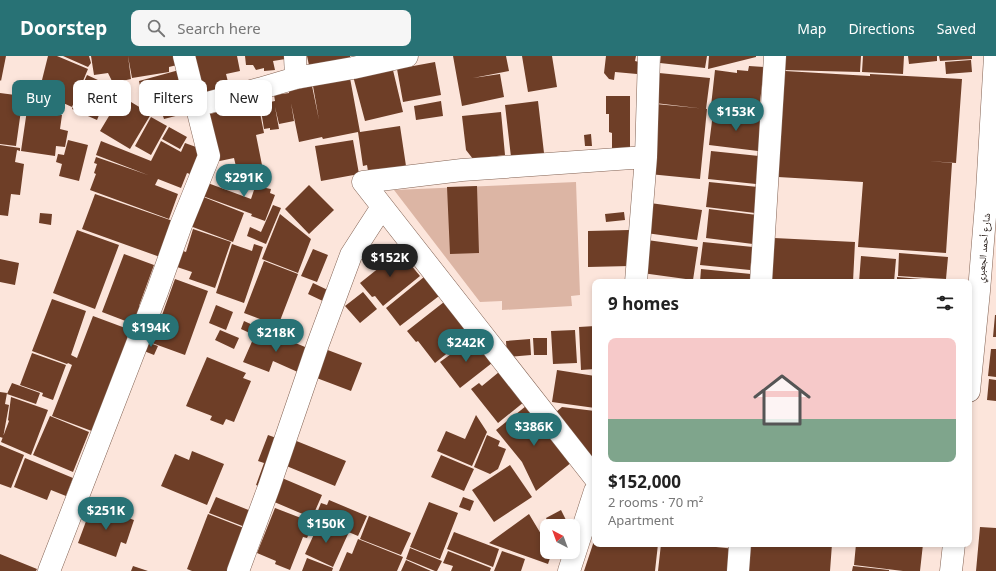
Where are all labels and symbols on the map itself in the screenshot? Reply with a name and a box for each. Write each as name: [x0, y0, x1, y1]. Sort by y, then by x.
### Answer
pin: $153K: [708, 98, 764, 132]
pin: $291K: [216, 164, 272, 198]
street label: شارع أحمد الجعبري: [973, 212, 995, 284]
pin: $152K: [362, 244, 418, 278]
pin: $194K: [123, 314, 179, 348]
pin: $218K: [248, 319, 304, 353]
pin: $242K: [438, 329, 494, 363]
pin: $386K: [506, 413, 562, 447]
pin: $251K: [78, 497, 134, 531]
pin: $150K: [298, 510, 354, 544]
north arrow: [540, 519, 580, 559]

